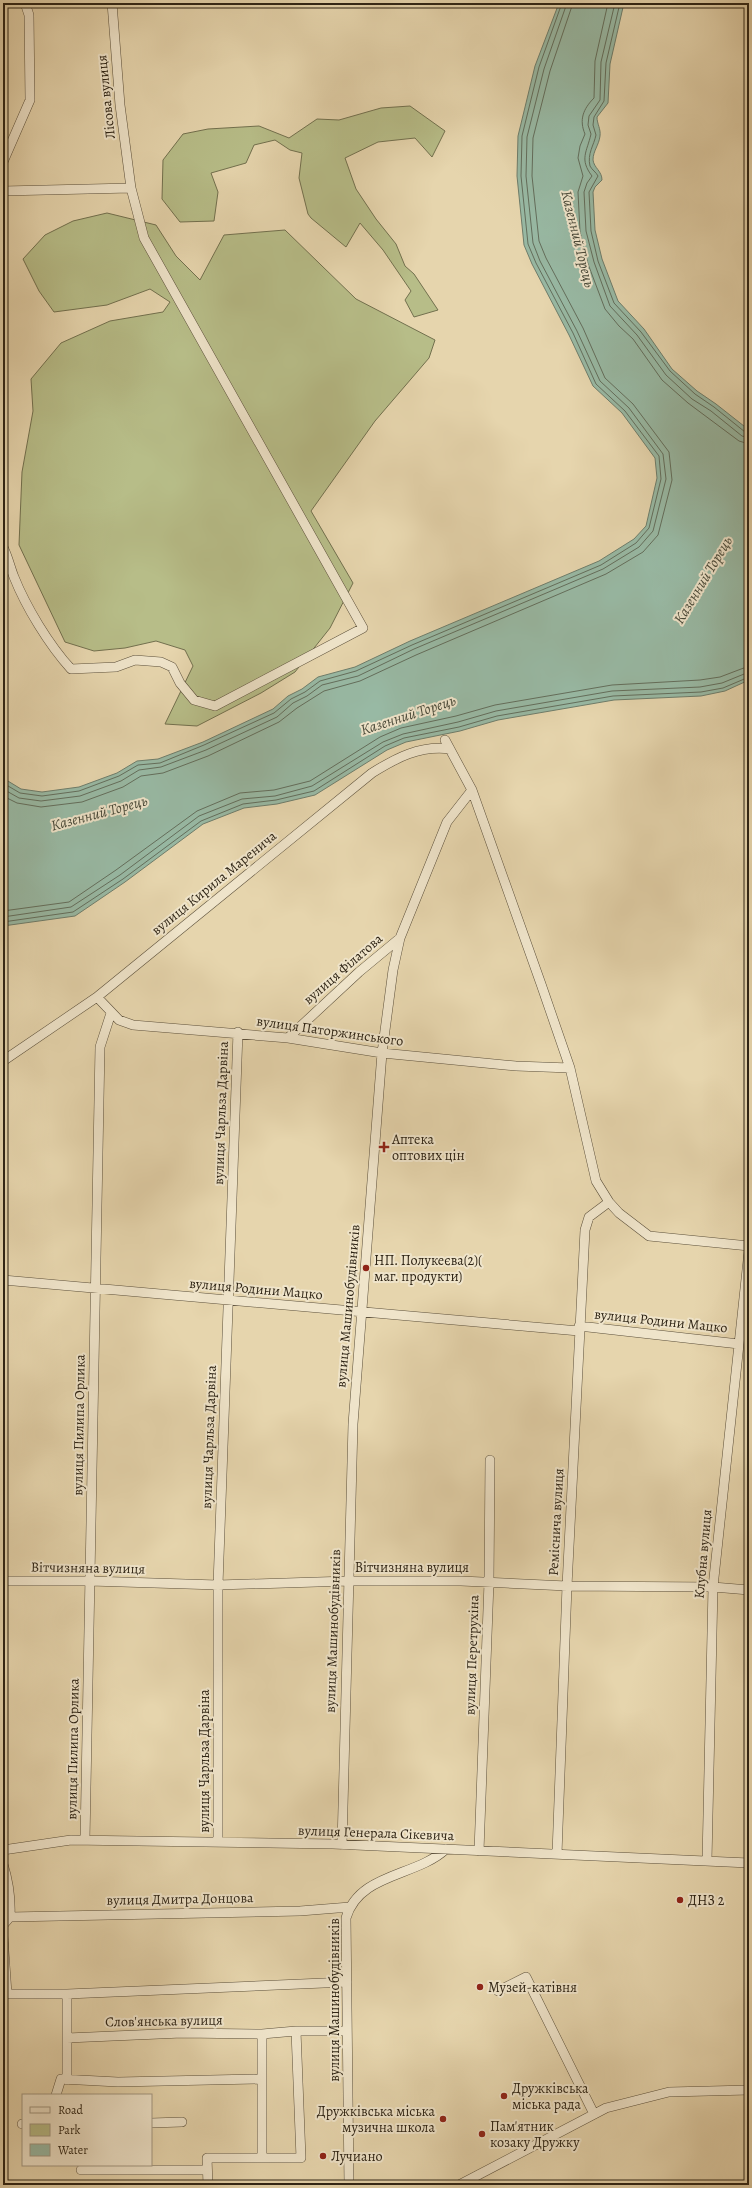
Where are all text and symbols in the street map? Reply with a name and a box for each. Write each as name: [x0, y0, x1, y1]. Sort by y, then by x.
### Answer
street label: Лісова вулиця: [92, 54, 120, 140]
water label: Казенний Торець: [556, 188, 600, 290]
water label: Казенний Торець: [669, 532, 737, 628]
water label: Казенний Торець: [358, 690, 458, 740]
water label: Казенний Торець: [49, 791, 149, 835]
street label: вулиця Кирила Маренича: [147, 826, 281, 939]
street label: вулиця Філатова: [299, 929, 387, 1009]
street label: вулиця Паторжинського: [255, 1011, 405, 1051]
street label: вулиця Чарльза Дарвіна: [209, 1040, 233, 1185]
place label: Аптека оптових цін: [391, 1130, 465, 1165]
marker: Аптека оптових цін: [379, 1142, 389, 1152]
street label: вулиця Машинобудівників: [331, 1223, 365, 1388]
place label: НП. Полукеєва(2)( маг. продукти): [374, 1251, 482, 1286]
marker: НП. Полукеєва(2)( маг. продукти): [361, 1263, 371, 1273]
street label: вулиця Родини Мацко: [188, 1274, 324, 1304]
street label: вулиця Родини Мацко: [593, 1305, 729, 1337]
street label: вулиця Пилипа Орлика: [68, 1354, 90, 1496]
street label: вулиця Чарльза Дарвіна: [197, 1364, 221, 1509]
street label: Реміснича вулиця: [544, 1467, 568, 1576]
street label: Клубна вулиця: [690, 1508, 716, 1599]
street label: вулиця Машинобудівників: [321, 1549, 345, 1713]
street label: Вітчизняна вулиця: [31, 1558, 146, 1578]
street label: Вітчизняна вулиця: [355, 1558, 469, 1577]
street label: вулиця Перетрухіна: [460, 1594, 484, 1715]
street label: вулиця Пилипа Орлика: [62, 1678, 84, 1820]
street label: вулиця Чарльза Дарвіна: [195, 1689, 214, 1833]
street label: вулиця Генерала Сікевича: [298, 1821, 455, 1845]
street label: вулиця Дмитра Донцова: [106, 1888, 254, 1910]
place label: ДНЗ 2: [688, 1891, 725, 1910]
marker: ДНЗ 2: [675, 1895, 685, 1905]
street label: вулиця Машинобудівників: [325, 1918, 344, 2082]
place label: Музей-катівня: [488, 1978, 577, 1997]
marker: Музей-катівня: [475, 1982, 485, 1992]
street label: Слов'янська вулиця: [105, 2010, 223, 2032]
place label: Дружківська міська рада: [512, 2079, 589, 2114]
marker: Дружківська міська рада: [499, 2091, 509, 2101]
legend: [22, 2094, 152, 2166]
text: Road: [58, 2102, 84, 2118]
place label: Дружківська міська музична школа: [317, 2102, 436, 2137]
marker: Дружківська міська музична школа: [438, 2114, 448, 2124]
place label: Пам'ятник козаку Дружку: [490, 2117, 580, 2152]
text: Park: [58, 2122, 81, 2138]
marker: Пам'ятник козаку Дружку: [477, 2129, 487, 2139]
text: Water: [57, 2142, 88, 2158]
place label: Лучиано: [331, 2147, 383, 2166]
marker: Лучиано: [318, 2151, 328, 2161]

